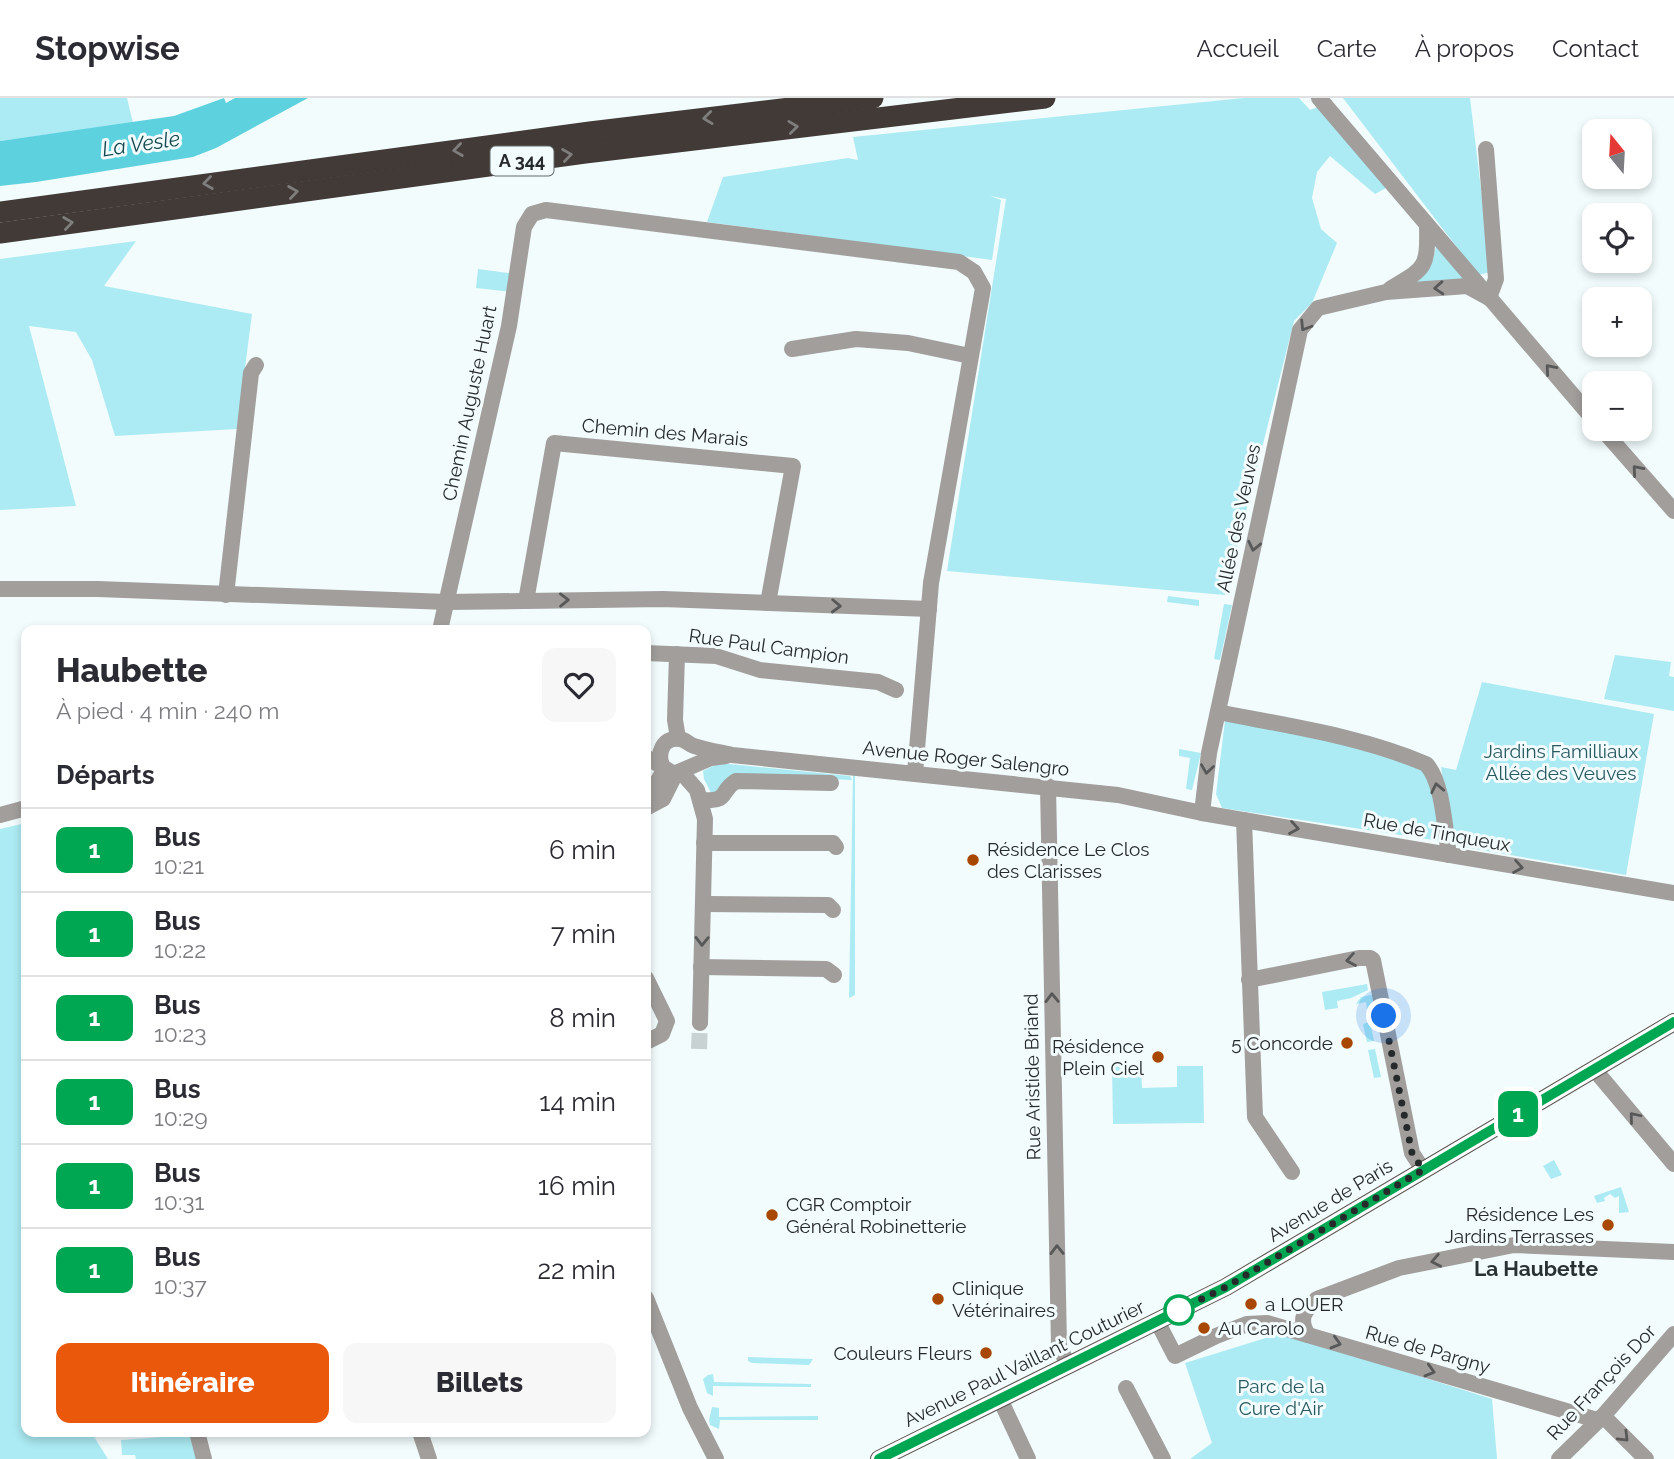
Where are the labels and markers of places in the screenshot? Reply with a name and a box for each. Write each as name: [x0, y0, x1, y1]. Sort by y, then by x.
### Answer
place label: Résidence Le Clos des Clarisses: [987, 838, 1150, 882]
marker: Résidence Le Clos des Clarisses: [965, 852, 981, 868]
place label: 5 Concorde: [1231, 1032, 1333, 1054]
place label: Résidence Plein Ciel: [1052, 1035, 1145, 1079]
marker: 5 Concorde: [1339, 1035, 1355, 1051]
marker: Résidence Plein Ciel: [1150, 1049, 1166, 1065]
place label: CGR Comptoir Général Robinetterie: [786, 1193, 967, 1237]
place label: Résidence Les Jardins Terrasses: [1445, 1203, 1594, 1247]
marker: CGR Comptoir Général Robinetterie: [764, 1207, 780, 1223]
marker: Résidence Les Jardins Terrasses: [1600, 1217, 1616, 1233]
place label: Clinique Vétérinaires: [952, 1277, 1055, 1321]
marker: Clinique Vétérinaires: [930, 1291, 946, 1307]
place label: a LOUER: [1265, 1293, 1343, 1315]
unlabelled marker: [1164, 1295, 1194, 1325]
marker: a LOUER: [1243, 1296, 1259, 1312]
place label: Au Carolo: [1218, 1317, 1304, 1339]
marker: Au Carolo: [1196, 1320, 1212, 1336]
place label: Couleurs Fleurs: [833, 1342, 972, 1364]
marker: Couleurs Fleurs: [978, 1345, 994, 1361]

